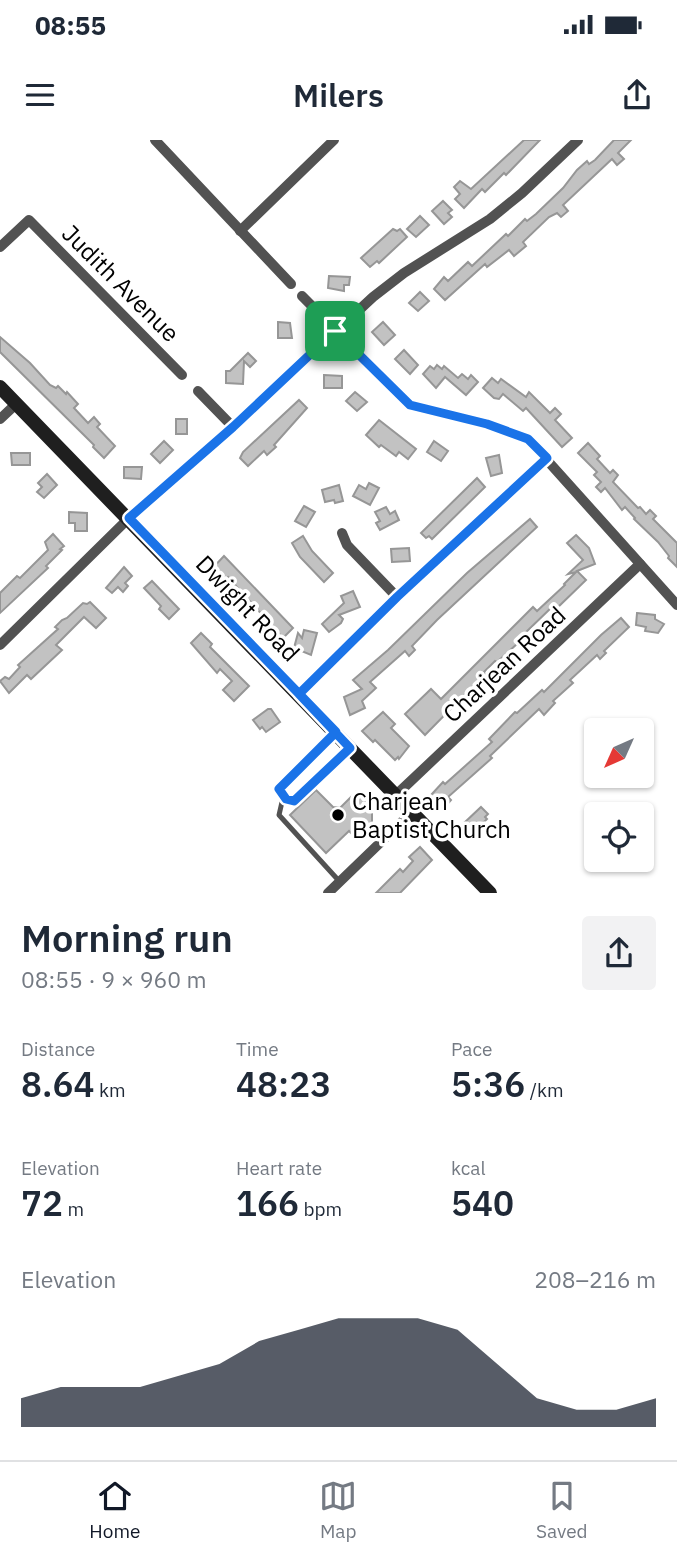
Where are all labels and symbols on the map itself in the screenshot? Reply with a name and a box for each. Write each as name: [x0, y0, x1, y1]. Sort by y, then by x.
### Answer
street label: Judith Avenue: [55, 217, 187, 349]
pin: [305, 301, 365, 361]
street label: Dwight Road: [189, 548, 307, 668]
street label: Charjean Road: [436, 599, 572, 729]
north arrow: [584, 718, 654, 788]
place label: Charjean Baptist Church: [352, 785, 511, 845]
marker: Charjean Baptist Church: [330, 807, 346, 823]

